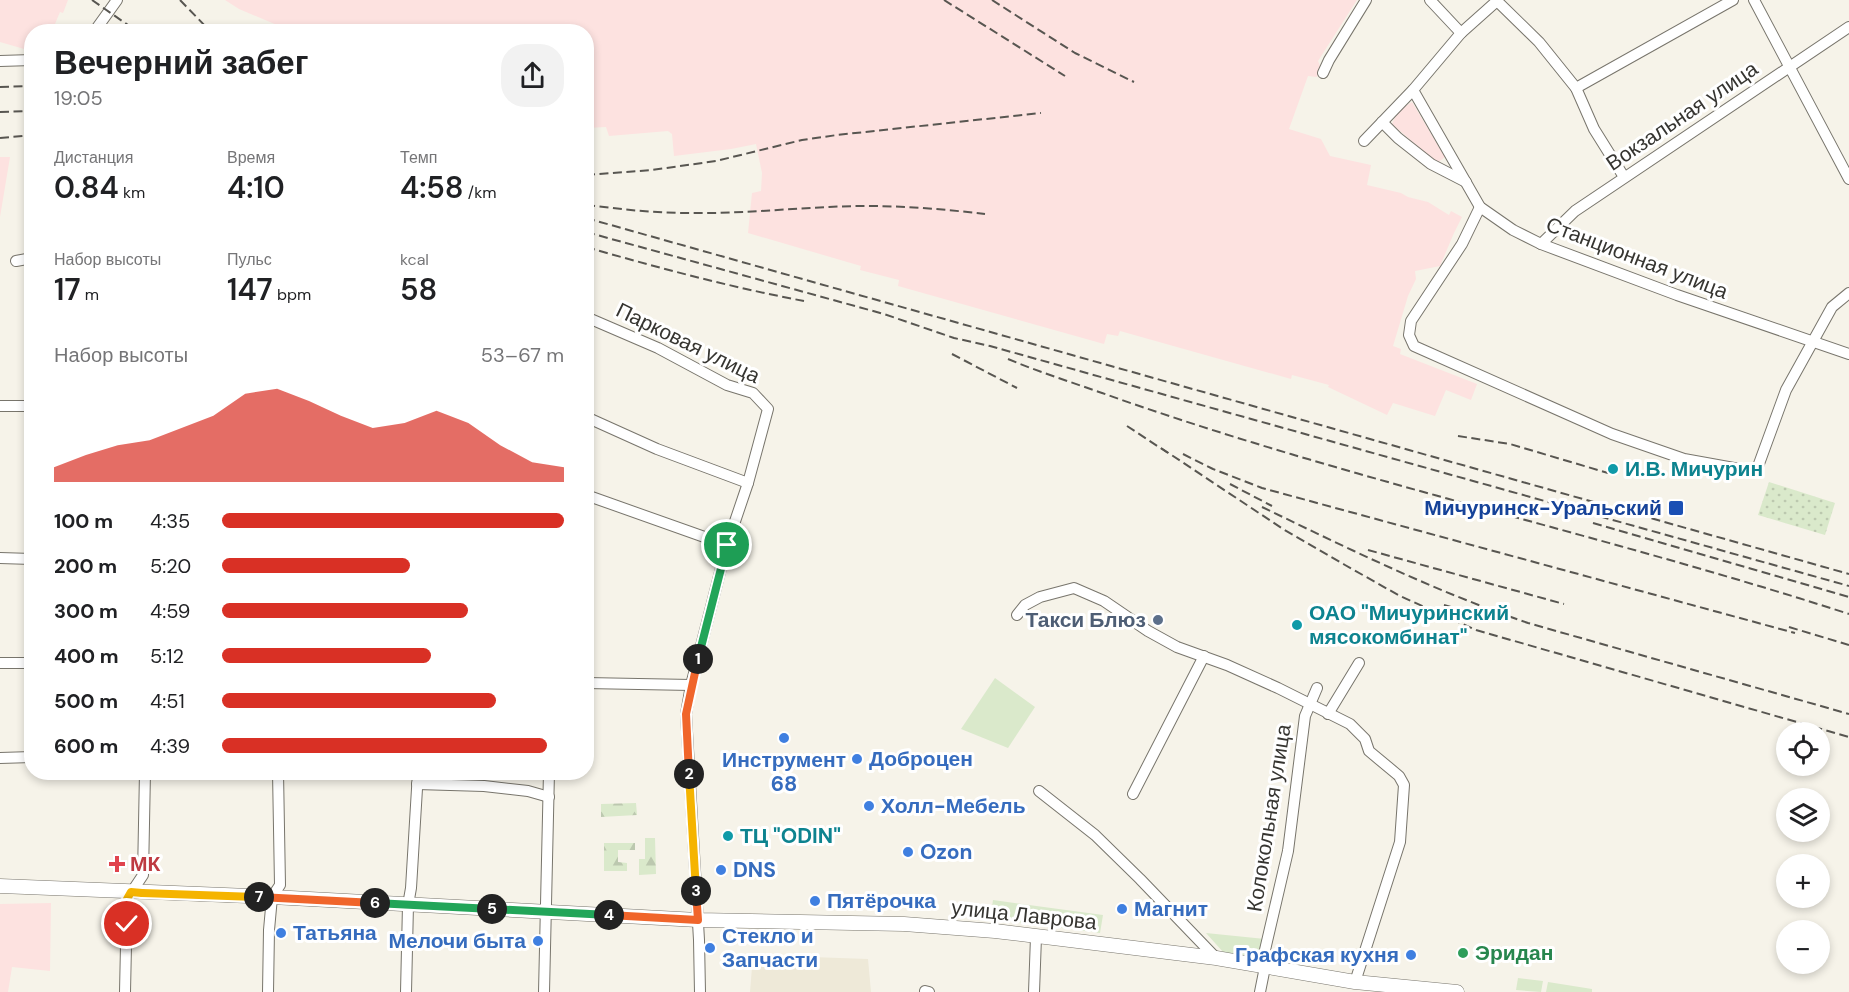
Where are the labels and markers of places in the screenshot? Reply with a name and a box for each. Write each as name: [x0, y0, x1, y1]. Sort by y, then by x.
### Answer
place label: И.В. Мичурин: [1625, 455, 1763, 483]
marker: И.В. Мичурин: [1606, 462, 1620, 476]
place label: Мичуринск-Уральский: [1424, 494, 1662, 522]
marker: Мичуринск-Уральский: [1667, 499, 1685, 517]
pin: [701, 519, 752, 570]
place label: ОАО "Мичуринский мясокомбинат": [1309, 599, 1509, 651]
place label: Такси Блюз: [1025, 606, 1146, 634]
marker: Такси Блюз: [1151, 613, 1165, 627]
marker: ОАО "Мичуринский мясокомбинат": [1290, 618, 1304, 632]
pin: 1: [683, 644, 713, 674]
marker: Инструмент 68: [777, 731, 791, 745]
place label: Доброцен: [869, 745, 973, 773]
place label: Инструмент 68: [722, 746, 846, 798]
marker: Доброцен: [850, 752, 864, 766]
pin: 2: [674, 759, 704, 789]
place label: Холл-Мебель: [881, 792, 1026, 820]
marker: Холл-Мебель: [862, 799, 876, 813]
place label: ТЦ "ODIN": [740, 822, 841, 850]
marker: ТЦ "ODIN": [721, 829, 735, 843]
place label: Ozon: [920, 838, 973, 866]
marker: Ozon: [901, 845, 915, 859]
place label: МК: [130, 850, 160, 878]
marker: МК: [108, 855, 126, 873]
place label: DNS: [733, 856, 776, 884]
marker: DNS: [714, 863, 728, 877]
pin: 3: [681, 876, 711, 906]
pin: 7: [244, 882, 274, 912]
place label: Пятёрочка: [827, 887, 936, 915]
pin: 6: [360, 888, 390, 918]
pin: 5: [477, 894, 507, 924]
marker: Пятёрочка: [808, 894, 822, 908]
place label: Магнит: [1134, 895, 1208, 923]
pin: [101, 898, 152, 949]
pin: 4: [594, 900, 624, 930]
marker: Магнит: [1115, 902, 1129, 916]
place label: Татьяна: [293, 919, 377, 947]
place label: Стекло и Запчасти: [722, 922, 818, 974]
marker: Татьяна: [274, 926, 288, 940]
place label: Мелочи быта: [389, 927, 526, 955]
marker: Мелочи быта: [531, 934, 545, 948]
place label: Эридан: [1475, 939, 1553, 967]
marker: Стекло и Запчасти: [703, 941, 717, 955]
place label: Графская кухня: [1235, 941, 1399, 969]
marker: Эридан: [1456, 946, 1470, 960]
marker: Графская кухня: [1404, 948, 1418, 962]

